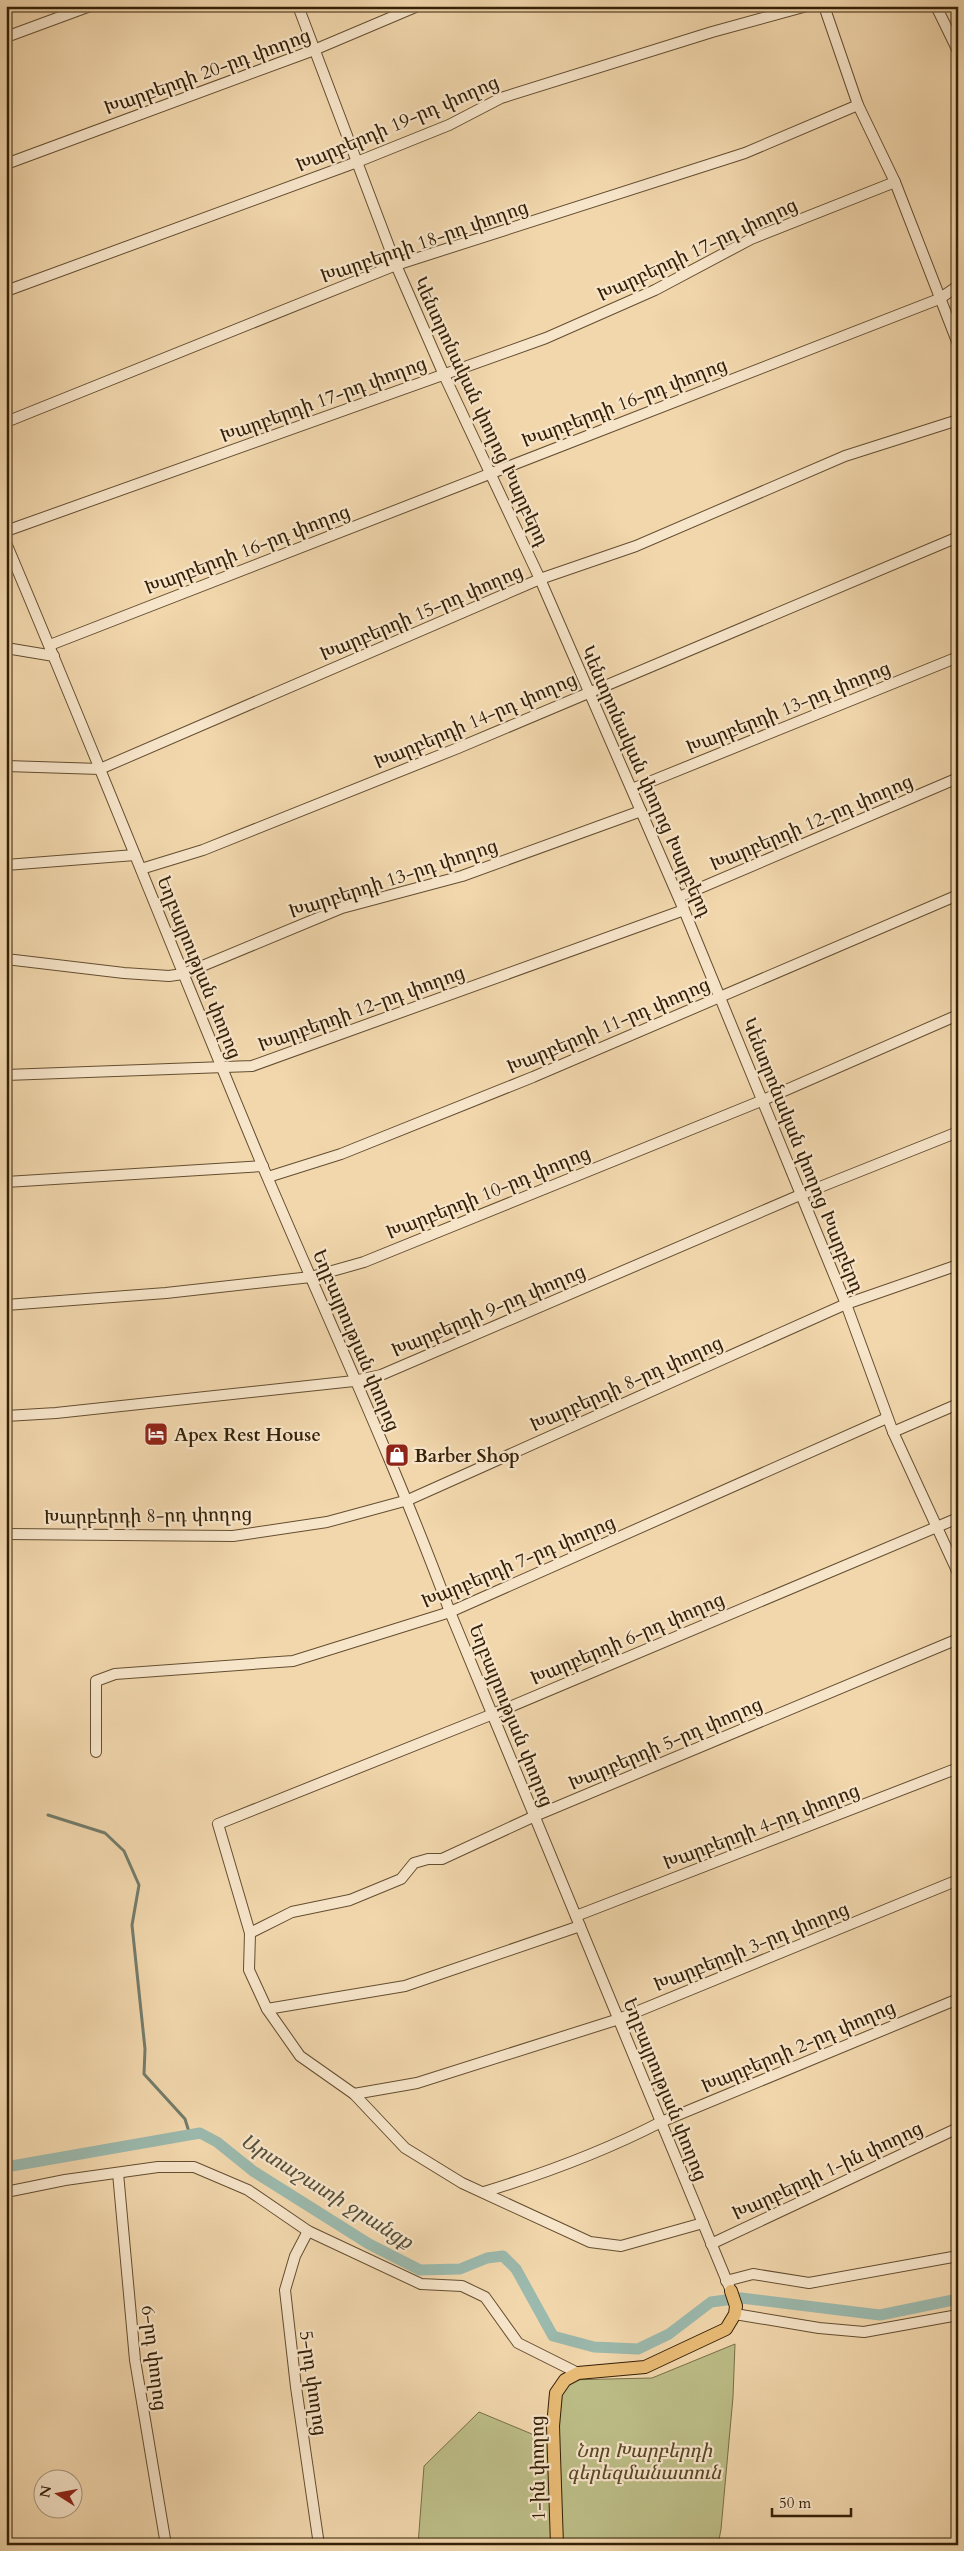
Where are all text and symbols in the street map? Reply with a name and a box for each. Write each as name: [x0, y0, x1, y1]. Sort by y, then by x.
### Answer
street label: Խարբերդի 20-րդ փողոց: [100, 22, 314, 121]
street label: Խարբերդի 19-րդ փողոց: [292, 69, 503, 178]
street label: Խարբերդի 17-րդ փողոց: [593, 192, 802, 308]
street label: Խարբերդի 18-րդ փողոց: [317, 194, 532, 290]
street label: Կենտրոնական փողոց Խարբերդ: [407, 272, 555, 551]
street label: Խարբերդի 17-րդ փողոց: [216, 350, 430, 449]
street label: Խարբերդի 16-րդ փողոց: [518, 352, 731, 454]
street label: Խարբերդի 16-րդ փողոց: [141, 499, 354, 601]
street label: Խարբերդի 15-րդ փողոց: [316, 558, 527, 667]
street label: Կենտրոնական փողոց Խարբերդ: [574, 642, 718, 922]
street label: Խարբերդի 13-րդ փողոց: [682, 655, 894, 761]
street label: Խարբերդի 14-րդ փողոց: [370, 666, 581, 775]
street label: Խարբերդի 12-րդ փողոց: [706, 768, 917, 877]
street label: Խարբերդի 13-րդ փողոց: [286, 833, 501, 925]
street label: Եղբայրության փողոց: [150, 872, 248, 1063]
street label: Խարբերդի 12-րդ փողոց: [254, 959, 468, 1058]
street label: Խարբերդի 11-րդ փողոց: [503, 971, 714, 1080]
street label: Կենտրոնական փողոց Խարբերդ: [736, 1014, 870, 1297]
street label: Խարբերդի 10-րդ փողոց: [382, 1140, 594, 1246]
street label: Եղբայրության փողոց: [306, 1245, 406, 1435]
street label: Խարբերդի 9-րդ փողոց: [387, 1258, 589, 1364]
street label: Խարբերդի 8-րդ փողոց: [526, 1330, 727, 1438]
hotel icon: Apex Rest House: [143, 1421, 169, 1447]
place label: Apex Rest House: [174, 1422, 321, 1448]
shop icon: Barber Shop: [384, 1442, 410, 1468]
place label: Barber Shop: [414, 1443, 520, 1469]
street label: Խարբերդի 8-րդ փողոց: [44, 1501, 252, 1531]
street label: Խարբերդի 7-րդ փողոց: [417, 1509, 619, 1615]
street label: Խարբերդի 6-րդ փողոց: [526, 1586, 728, 1692]
street label: Եղբայրության փողոց: [462, 1620, 560, 1811]
street label: Խարբերդի 5-րդ փողոց: [564, 1691, 766, 1797]
street label: Խարբերդի 4-րդ փողոց: [659, 1777, 863, 1876]
street label: Խարբերդի 3-րդ փողոց: [650, 1896, 853, 1998]
street label: Եղբայրության փողոց: [616, 1994, 714, 2185]
street label: Խարբերդի 2-րդ փողոց: [697, 1994, 899, 2100]
street label: Խարբերդի 1-ին փողոց: [728, 2115, 927, 2227]
water label: Արտաշատի ջրանցք: [235, 2127, 419, 2256]
street label: 6-րդ փողոց: [135, 2304, 173, 2412]
street label: 5-րդ փողոց: [293, 2329, 333, 2437]
street label: 1-ին փողոց: [524, 2415, 552, 2521]
park label: Նոր Խարբերդի գերեզմանատուն: [567, 2438, 722, 2486]
north arrow: [32, 2468, 82, 2518]
text: N: [35, 2484, 56, 2499]
scale bar: [772, 2486, 850, 2518]
text: 50 m: [779, 2493, 811, 2513]

